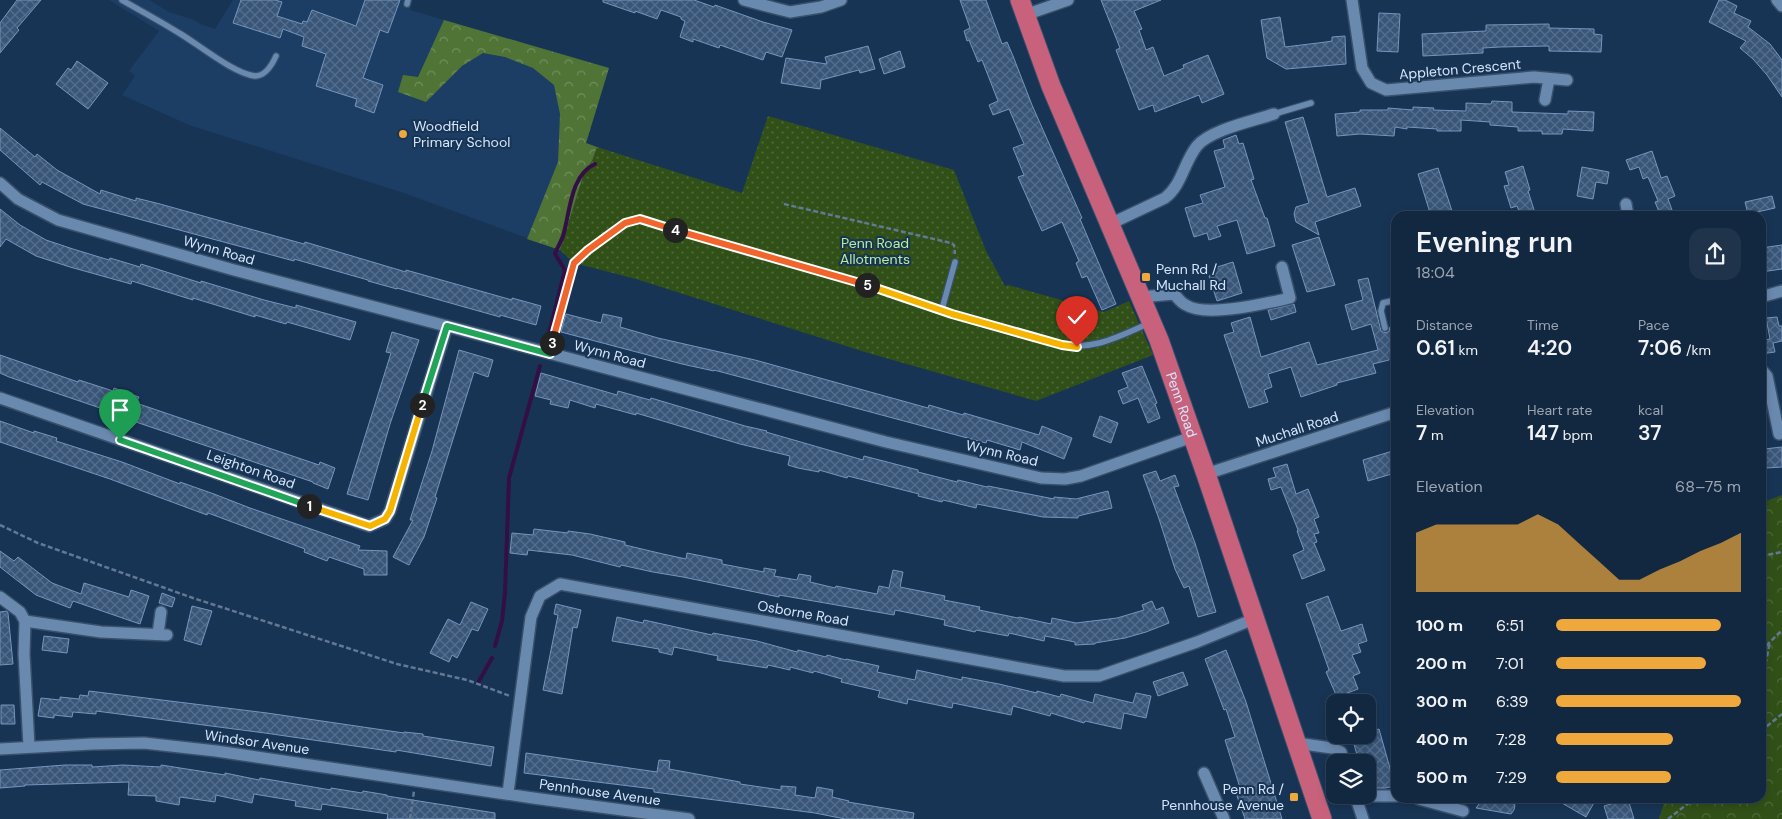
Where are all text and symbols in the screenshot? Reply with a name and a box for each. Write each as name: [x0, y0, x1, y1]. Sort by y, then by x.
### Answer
street label: Appleton Crescent: [1398, 55, 1522, 83]
place label: Woodfield Primary School: [413, 117, 510, 151]
marker: Woodfield Primary School: [397, 128, 409, 140]
pin: 4: [662, 218, 688, 242]
text: 4: [671, 221, 680, 239]
text: Evening run: [1416, 224, 1573, 261]
button: share: [1689, 228, 1741, 280]
street label: Wynn Road: [181, 231, 257, 269]
park label: Penn Road Allotments: [840, 234, 910, 268]
place label: Penn Rd / Muchall Rd: [1156, 260, 1226, 294]
text: 18:04: [1416, 262, 1455, 283]
marker: Penn Rd / Muchall Rd: [1140, 271, 1152, 283]
pin: 5: [854, 272, 880, 298]
text: 5: [863, 276, 872, 294]
pin: [1056, 296, 1098, 347]
icon: check: [1063, 303, 1091, 331]
text: Distance: [1416, 316, 1473, 334]
text: Time: [1527, 316, 1559, 334]
text: Pace: [1638, 316, 1669, 334]
pin: 3: [540, 330, 564, 356]
text: 3: [548, 334, 557, 352]
text: 0.61: [1416, 334, 1455, 362]
text: 4:20: [1527, 334, 1572, 362]
text: 7:06: [1638, 334, 1682, 362]
street label: Wynn Road: [572, 336, 648, 372]
text: km: [1455, 341, 1478, 359]
text: /km: [1682, 341, 1711, 359]
street label: Penn Road: [1162, 370, 1201, 440]
pin: [99, 389, 141, 440]
pin: 2: [410, 392, 434, 418]
icon: arrive: [106, 396, 134, 424]
text: 2: [418, 396, 427, 414]
text: Elevation: [1416, 401, 1474, 419]
text: Heart rate: [1527, 401, 1592, 419]
text: kcal: [1638, 401, 1663, 419]
street label: Muchall Road: [1253, 407, 1341, 451]
text: 7: [1416, 419, 1427, 447]
text: 147: [1527, 419, 1559, 447]
text: 37: [1638, 419, 1662, 447]
text: m: [1427, 426, 1443, 444]
text: bpm: [1559, 426, 1593, 444]
street label: Wynn Road: [964, 436, 1040, 470]
street label: Leighton Road: [204, 445, 298, 493]
text: Elevation: [1416, 476, 1483, 497]
text: 68–75 m: [1675, 476, 1741, 497]
pin: 1: [296, 494, 322, 518]
text: 1: [307, 497, 312, 515]
street label: Osborne Road: [756, 596, 850, 630]
text: 100 m: [1416, 615, 1463, 636]
text: 6:51: [1496, 615, 1524, 636]
text: 200 m: [1416, 653, 1467, 674]
text: 7:01: [1496, 653, 1524, 674]
text: 300 m: [1416, 691, 1467, 712]
text: 6:39: [1496, 691, 1528, 712]
map controls: [1326, 694, 1376, 804]
button: locate: [1326, 694, 1376, 744]
street label: Windsor Avenue: [203, 726, 311, 758]
text: 400 m: [1416, 729, 1468, 750]
text: 7:28: [1496, 729, 1526, 750]
button: layers: [1326, 754, 1376, 804]
text: 500 m: [1416, 767, 1467, 788]
text: 7:29: [1496, 767, 1527, 788]
street label: Pennhouse Avenue: [538, 775, 662, 809]
place label: Penn Rd / Pennhouse Avenue: [1162, 780, 1285, 814]
marker: Penn Rd / Pennhouse Avenue: [1288, 791, 1300, 803]

